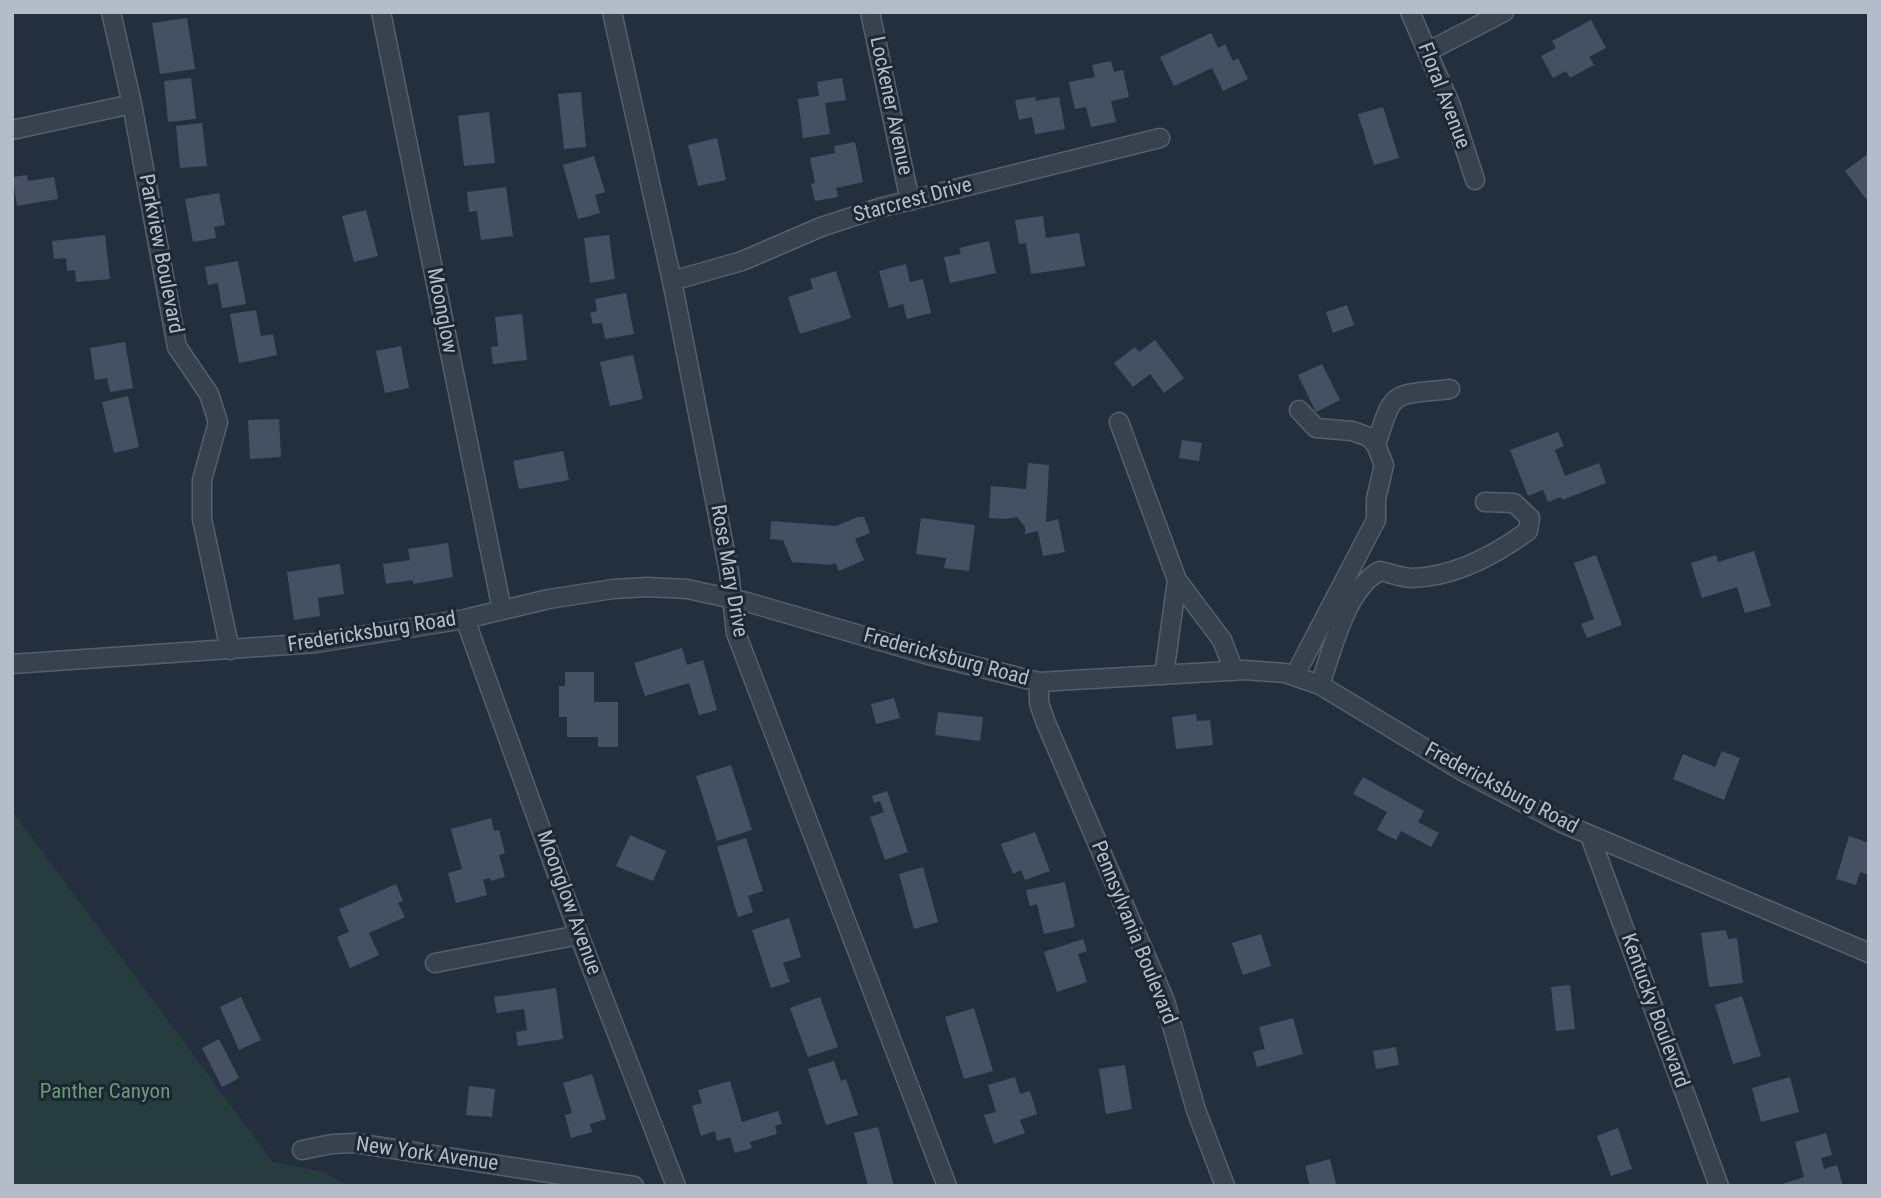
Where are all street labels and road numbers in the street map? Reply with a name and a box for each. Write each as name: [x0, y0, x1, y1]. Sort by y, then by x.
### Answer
street label: Lockener Avenue: [863, 34, 917, 178]
street label: Floral Avenue: [1411, 39, 1475, 153]
street label: Parkview Boulevard: [132, 172, 188, 336]
street label: Starcrest Drive: [851, 173, 975, 229]
street label: Moonglow: [420, 266, 462, 356]
street label: Rose Mary Drive: [704, 503, 752, 639]
street label: Fredericksburg Road: [286, 607, 458, 659]
street label: Fredericksburg Road: [861, 624, 1031, 692]
street label: Fredericksburg Road: [1420, 738, 1582, 840]
street label: Moonglow Avenue: [530, 827, 606, 979]
street label: Pennsylvania Boulevard: [1085, 838, 1181, 1028]
street label: Kentucky Boulevard: [1614, 930, 1694, 1092]
street label: New York Avenue: [354, 1133, 500, 1177]

